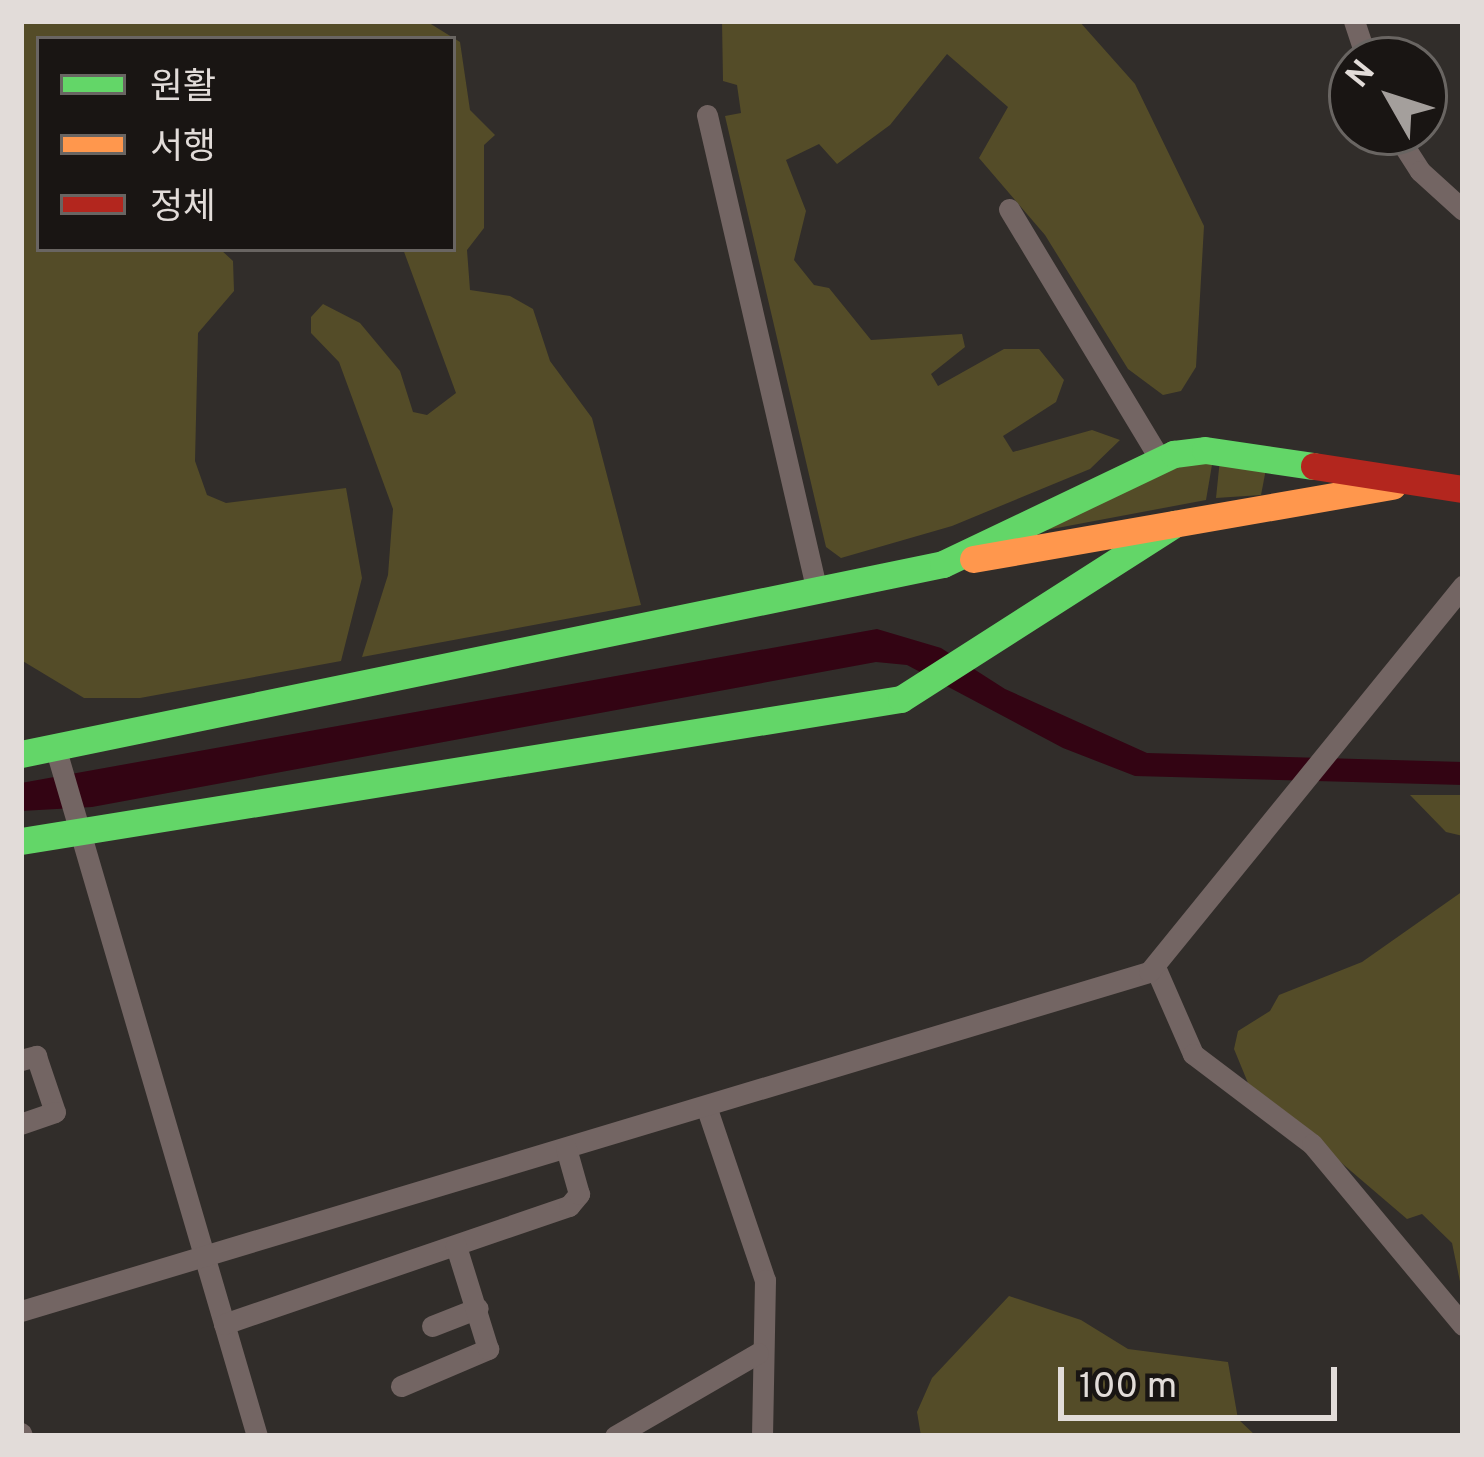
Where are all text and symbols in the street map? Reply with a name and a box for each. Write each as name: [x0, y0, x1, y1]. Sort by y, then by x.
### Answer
legend: [36, 36, 456, 252]
north arrow: [1328, 36, 1448, 156]
text: N: [1339, 53, 1386, 98]
text: 원활: [150, 66, 216, 112]
text: 서행: [150, 126, 216, 172]
text: 정체: [150, 186, 216, 232]
scale bar: [1064, 1343, 1343, 1417]
text: 100 m: [1079, 1365, 1177, 1411]

